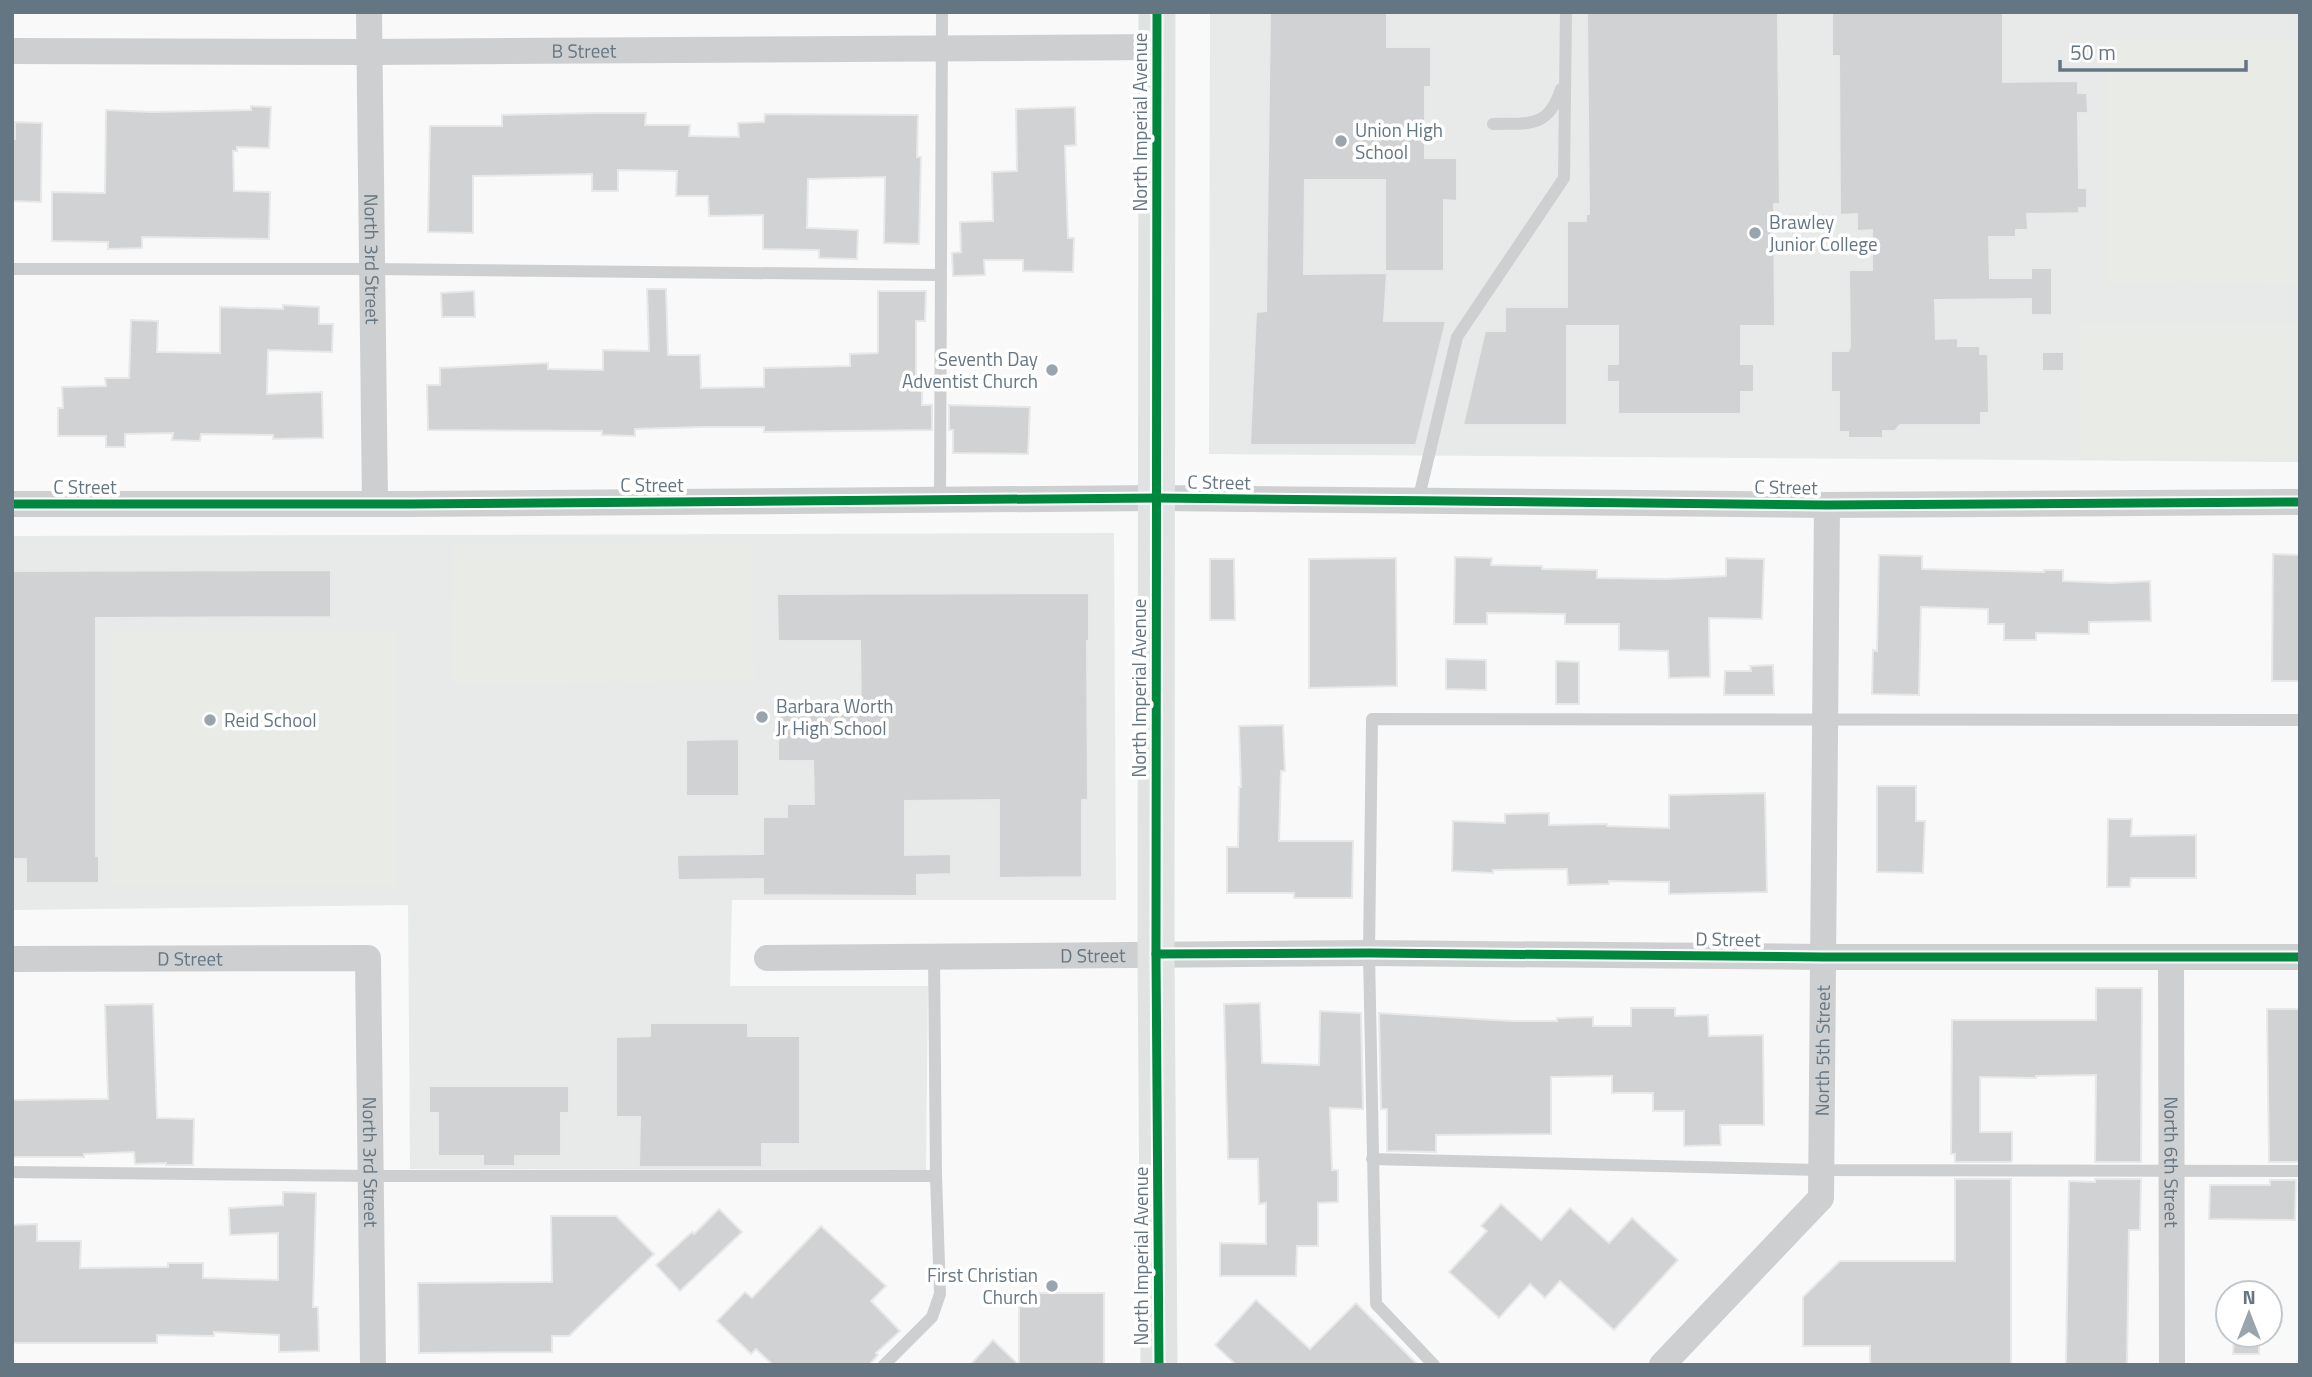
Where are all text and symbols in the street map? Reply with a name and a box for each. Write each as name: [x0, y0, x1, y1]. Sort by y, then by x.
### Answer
scale bar: [2060, 28, 2246, 72]
street label: North Imperial Avenue: [1125, 33, 1154, 211]
street label: B Street: [551, 35, 617, 65]
text: 50 m: [2070, 36, 2116, 68]
place label: Union High School: [1355, 115, 1443, 166]
marker: Union High School: [1333, 133, 1349, 149]
street label: North 3rd Street: [357, 193, 388, 325]
place label: Brawley Junior College: [1769, 207, 1878, 258]
marker: Brawley Junior College: [1747, 225, 1763, 241]
place label: Seventh Day Adventist Church: [902, 344, 1038, 395]
marker: Seventh Day Adventist Church: [1044, 362, 1060, 378]
street label: C Street: [1187, 466, 1251, 497]
street label: C Street: [620, 470, 684, 499]
street label: C Street: [1754, 471, 1818, 502]
street label: C Street: [53, 472, 117, 501]
street label: North Imperial Avenue: [1124, 599, 1153, 777]
place label: Barbara Worth Jr High School: [776, 691, 894, 742]
place label: Reid School: [224, 705, 317, 734]
marker: Barbara Worth Jr High School: [754, 709, 770, 725]
marker: Reid School: [202, 712, 218, 728]
street label: D Street: [1695, 923, 1761, 954]
street label: D Street: [1060, 940, 1126, 970]
street label: D Street: [157, 943, 223, 973]
street label: North 5th Street: [1807, 985, 1837, 1116]
street label: North 3rd Street: [356, 1096, 386, 1228]
street label: North 6th Street: [2157, 1096, 2187, 1228]
street label: North Imperial Avenue: [1126, 1167, 1155, 1345]
place label: First Christian Church: [927, 1260, 1038, 1311]
marker: First Christian Church: [1044, 1278, 1060, 1294]
north arrow: [2214, 1279, 2284, 1349]
text: N: [2242, 1282, 2256, 1311]

